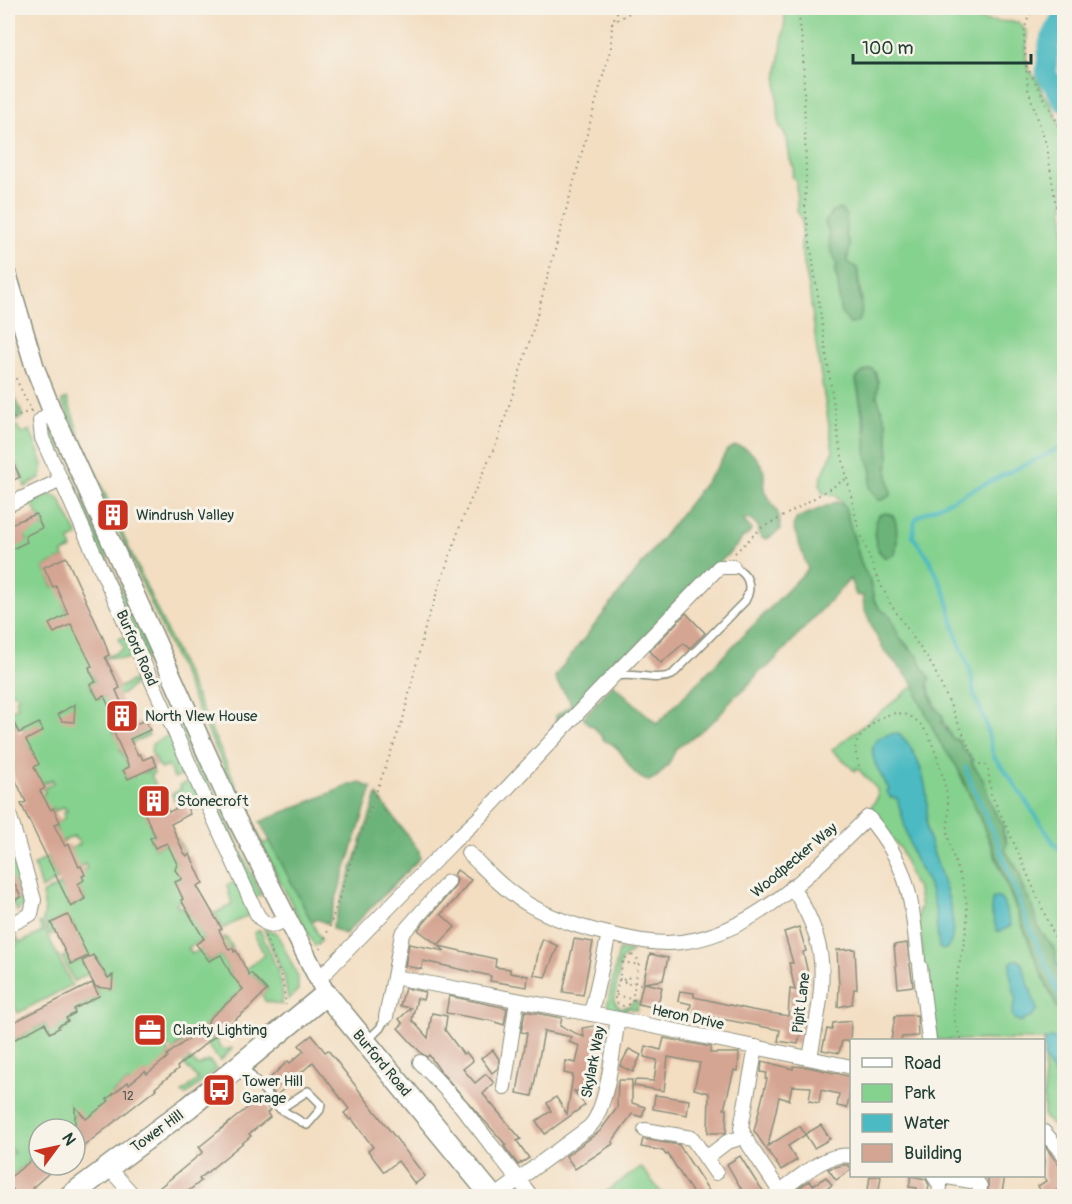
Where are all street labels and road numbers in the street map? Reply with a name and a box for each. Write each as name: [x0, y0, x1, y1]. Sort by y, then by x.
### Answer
street label: Burford Road: [111, 607, 162, 689]
street label: Woodpecker Way: [747, 818, 842, 902]
street label: Pipit Lane: [788, 971, 815, 1034]
street label: Heron Drive: [650, 1001, 726, 1034]
street label: Skylark Way: [577, 1024, 610, 1100]
street label: Burford Road: [348, 1026, 415, 1101]
street label: Tower Hill: [127, 1106, 188, 1157]

